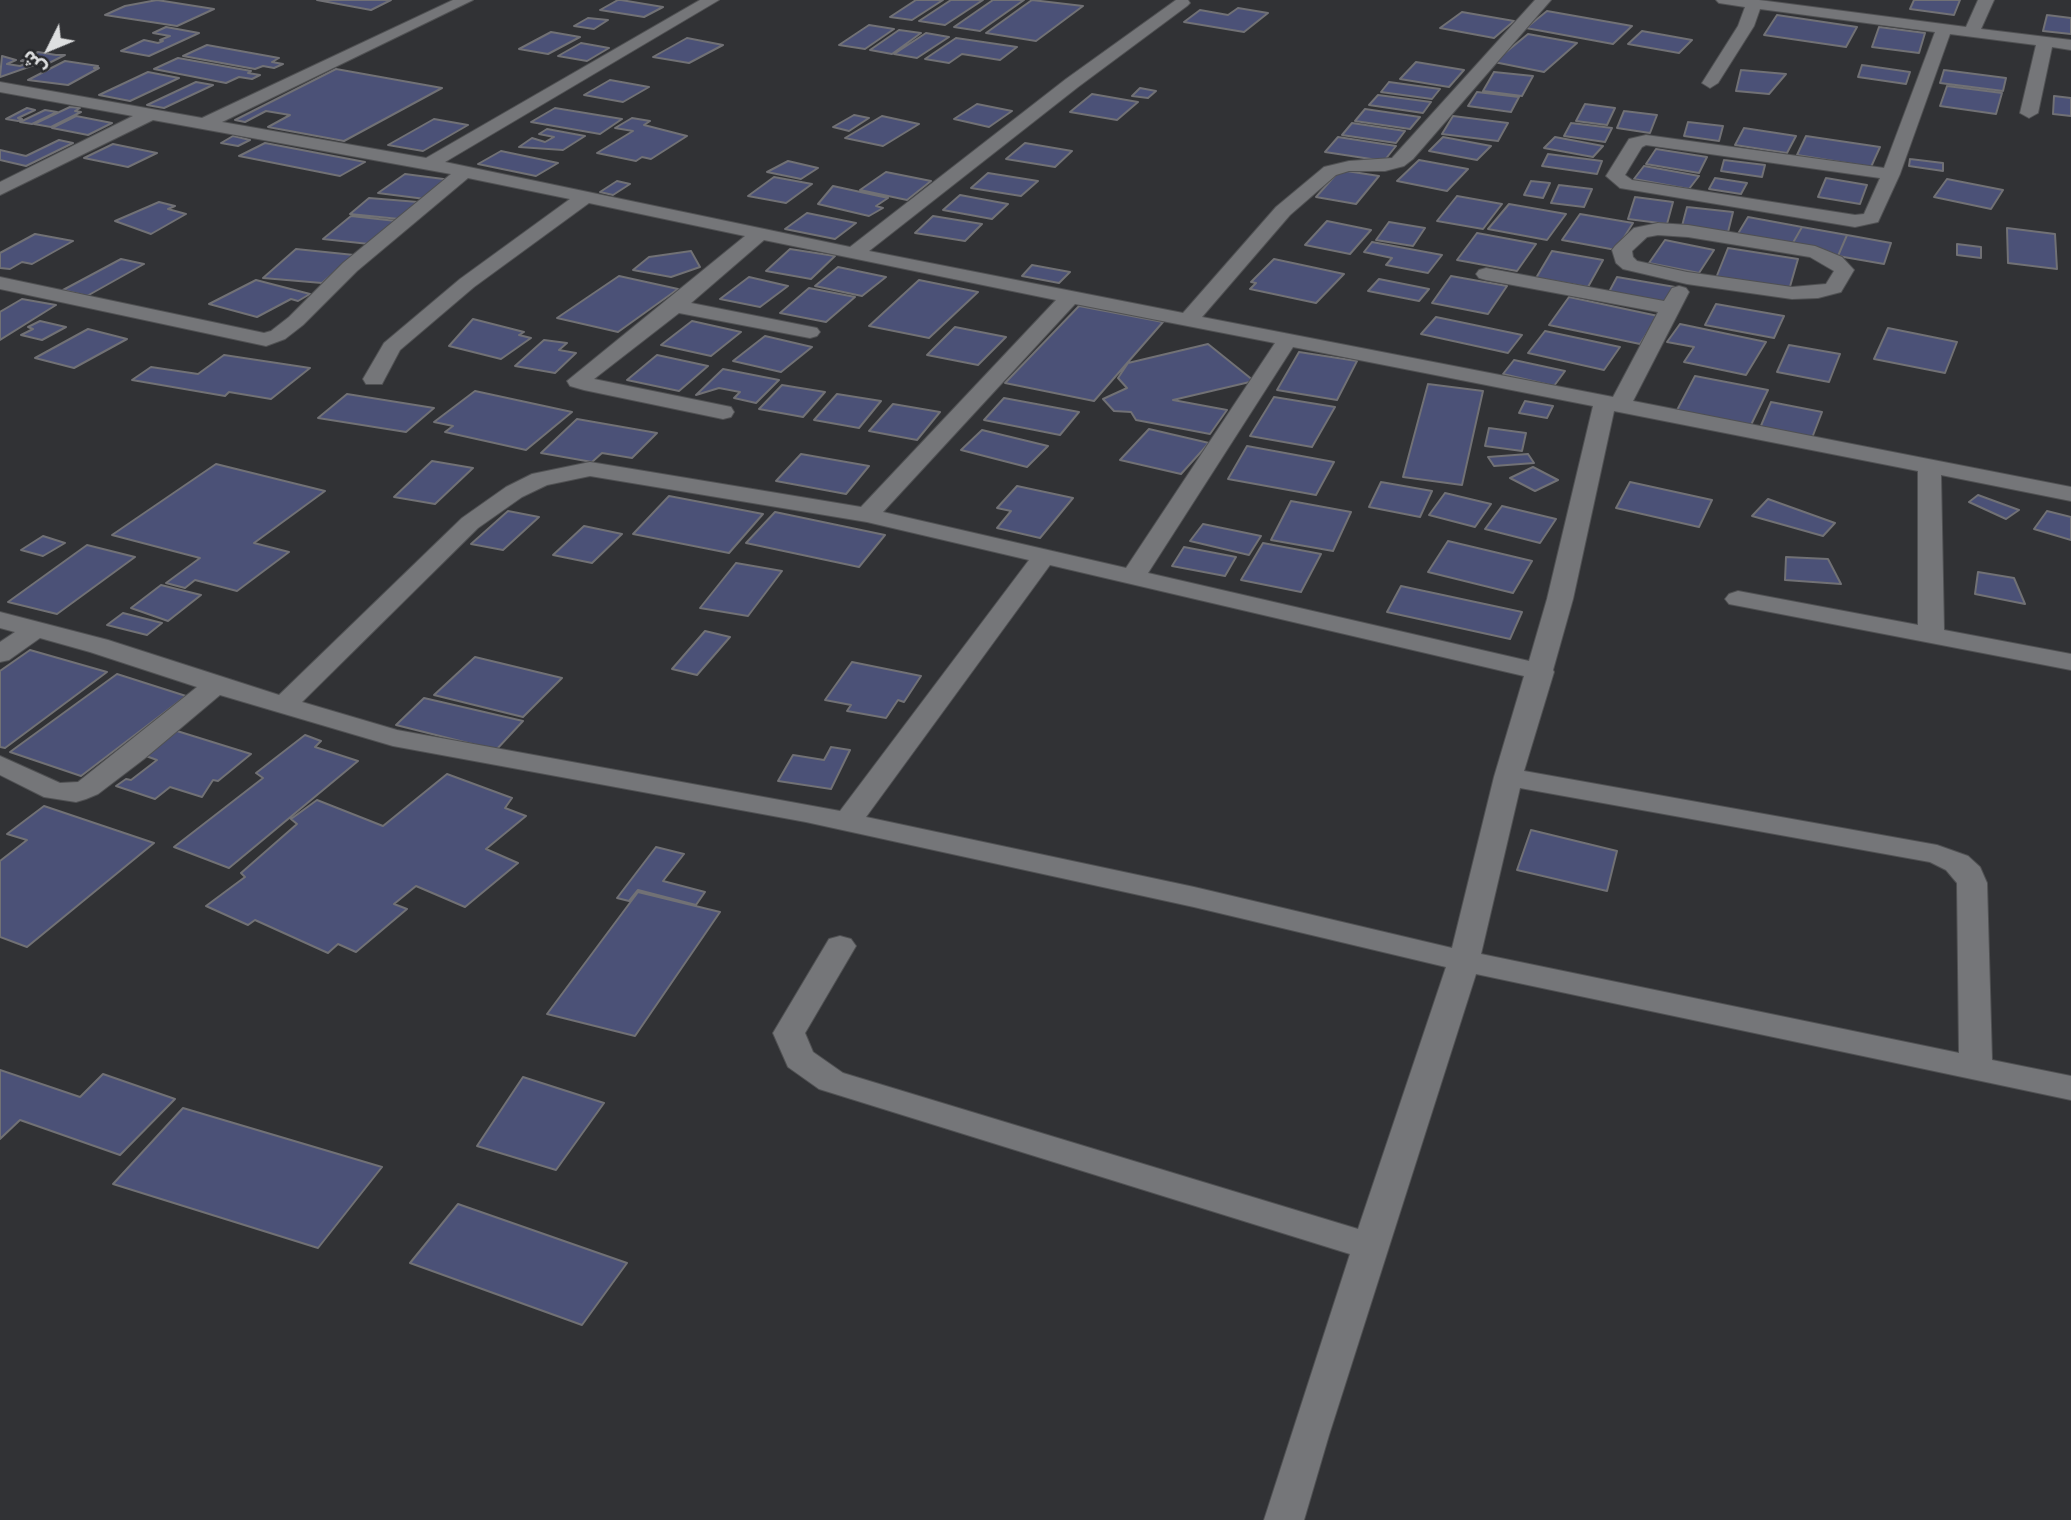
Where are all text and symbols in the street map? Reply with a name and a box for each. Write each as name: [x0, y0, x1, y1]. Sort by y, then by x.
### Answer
north arrow: [14, 14, 84, 84]
text: ش: [15, 45, 52, 82]

